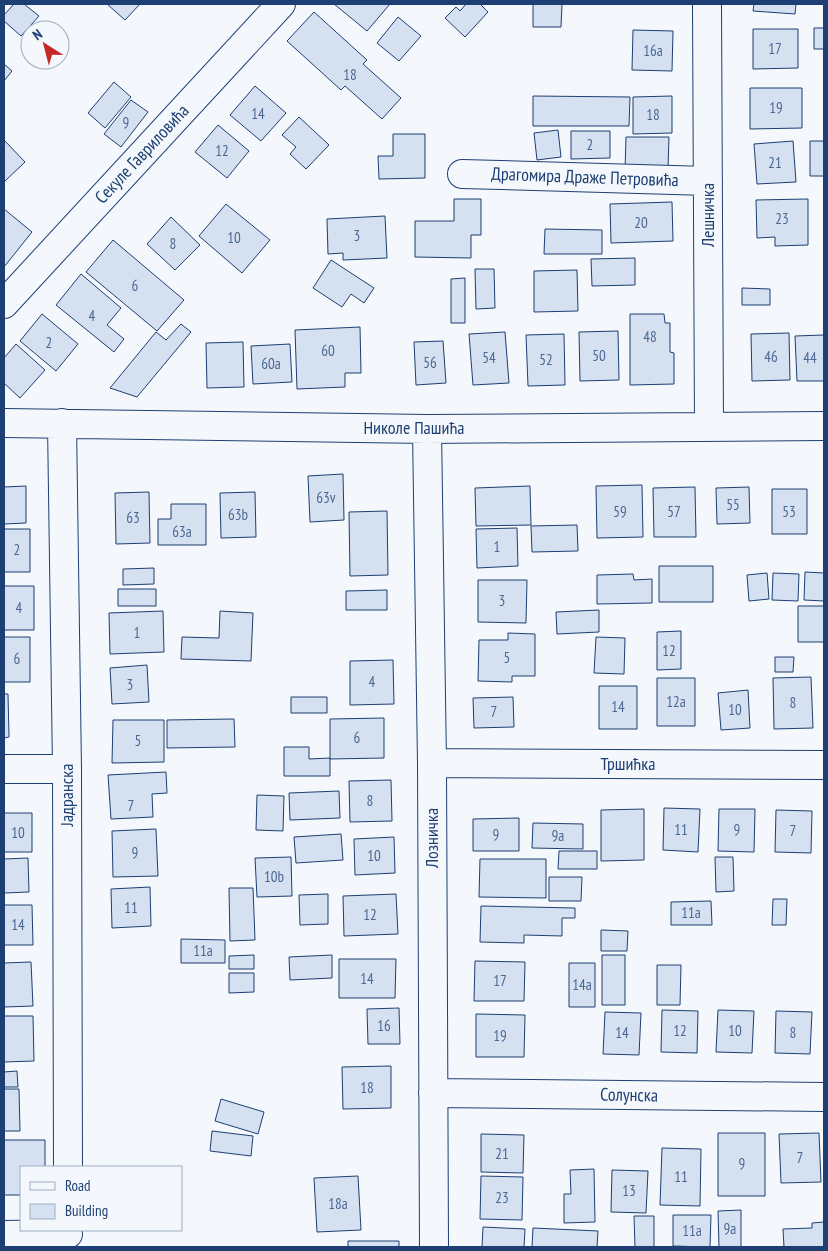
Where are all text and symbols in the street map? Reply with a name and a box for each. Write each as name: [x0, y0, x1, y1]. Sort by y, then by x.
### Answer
north arrow: [20, 20, 70, 70]
text: N: [29, 25, 46, 44]
house number: 17: [768, 39, 782, 58]
house number: 16a: [643, 41, 663, 60]
house number: 18: [343, 65, 357, 84]
house number: 19: [769, 98, 783, 117]
street label: Секуле Гавриловића: [90, 99, 194, 208]
house number: 14: [251, 104, 265, 123]
house number: 18: [646, 105, 660, 124]
house number: 9: [123, 113, 129, 132]
house number: 2: [587, 135, 593, 154]
house number: 12: [215, 141, 229, 160]
house number: 21: [768, 153, 782, 172]
street label: Драгомира Драже Петровића: [491, 162, 679, 191]
street label: Лешничка: [696, 183, 719, 248]
house number: 23: [775, 209, 789, 228]
house number: 20: [634, 213, 648, 232]
house number: 3: [354, 226, 360, 245]
house number: 10: [227, 228, 241, 247]
house number: 8: [170, 234, 176, 253]
house number: 6: [132, 276, 139, 295]
house number: 4: [89, 306, 96, 325]
house number: 48: [643, 327, 657, 346]
house number: 2: [46, 333, 52, 352]
house number: 60: [321, 341, 335, 360]
house number: 50: [592, 346, 606, 365]
house number: 46: [764, 347, 778, 366]
house number: 54: [482, 348, 496, 367]
house number: 44: [803, 348, 817, 367]
house number: 52: [539, 350, 553, 369]
house number: 56: [423, 353, 437, 372]
house number: 60a: [261, 354, 281, 373]
street label: Николе Пашића: [363, 416, 465, 439]
house number: 63v: [316, 488, 336, 507]
house number: 55: [726, 495, 740, 514]
house number: 59: [613, 502, 627, 521]
house number: 57: [667, 502, 681, 521]
house number: 53: [782, 502, 796, 521]
house number: 63b: [228, 505, 248, 524]
house number: 63: [126, 508, 140, 527]
house number: 63a: [172, 522, 192, 541]
house number: 1: [494, 537, 500, 556]
house number: 2: [14, 540, 20, 559]
house number: 3: [499, 591, 505, 610]
house number: 4: [16, 598, 23, 617]
house number: 1: [134, 623, 140, 642]
house number: 12: [662, 641, 676, 660]
house number: 5: [504, 648, 510, 667]
house number: 6: [14, 649, 21, 668]
house number: 4: [369, 672, 376, 691]
house number: 3: [127, 675, 133, 694]
house number: 12a: [666, 692, 686, 711]
house number: 8: [790, 693, 796, 712]
house number: 14: [611, 697, 625, 716]
house number: 10: [728, 700, 742, 719]
house number: 7: [491, 702, 497, 721]
house number: 6: [354, 728, 361, 747]
house number: 5: [135, 731, 141, 750]
street label: Тршићка: [601, 752, 656, 775]
street label: Јадранска: [55, 764, 78, 827]
house number: 8: [367, 791, 373, 810]
house number: 7: [128, 796, 134, 815]
street label: Лозничка: [420, 808, 443, 869]
house number: 11: [674, 820, 688, 839]
house number: 9: [734, 820, 740, 839]
house number: 7: [790, 821, 796, 840]
house number: 10: [11, 823, 25, 842]
house number: 9: [493, 825, 499, 844]
house number: 9a: [552, 826, 564, 845]
house number: 9: [132, 843, 138, 862]
house number: 10: [367, 846, 381, 865]
house number: 10b: [264, 867, 284, 886]
house number: 11: [124, 898, 138, 917]
house number: 11a: [681, 903, 701, 922]
house number: 12: [363, 905, 377, 924]
house number: 14: [11, 915, 25, 934]
house number: 11a: [193, 941, 213, 960]
house number: 14: [360, 969, 374, 988]
house number: 17: [493, 971, 507, 990]
house number: 14a: [572, 975, 592, 994]
house number: 16: [377, 1016, 391, 1035]
house number: 12: [673, 1021, 687, 1040]
house number: 10: [728, 1021, 742, 1040]
house number: 14: [615, 1023, 629, 1042]
house number: 8: [790, 1023, 796, 1042]
house number: 19: [493, 1026, 507, 1045]
house number: 18: [360, 1078, 374, 1097]
street label: Солунска: [600, 1082, 658, 1107]
house number: 21: [495, 1144, 509, 1163]
house number: 7: [797, 1148, 803, 1167]
house number: 9: [739, 1154, 745, 1173]
legend: [20, 1166, 182, 1231]
house number: 11: [674, 1167, 688, 1186]
text: Road: [65, 1176, 91, 1195]
house number: 13: [622, 1181, 636, 1200]
house number: 23: [495, 1188, 509, 1207]
house number: 18a: [328, 1194, 348, 1213]
text: Building: [65, 1201, 108, 1220]
house number: 9a: [724, 1219, 736, 1238]
house number: 11a: [682, 1221, 702, 1240]

